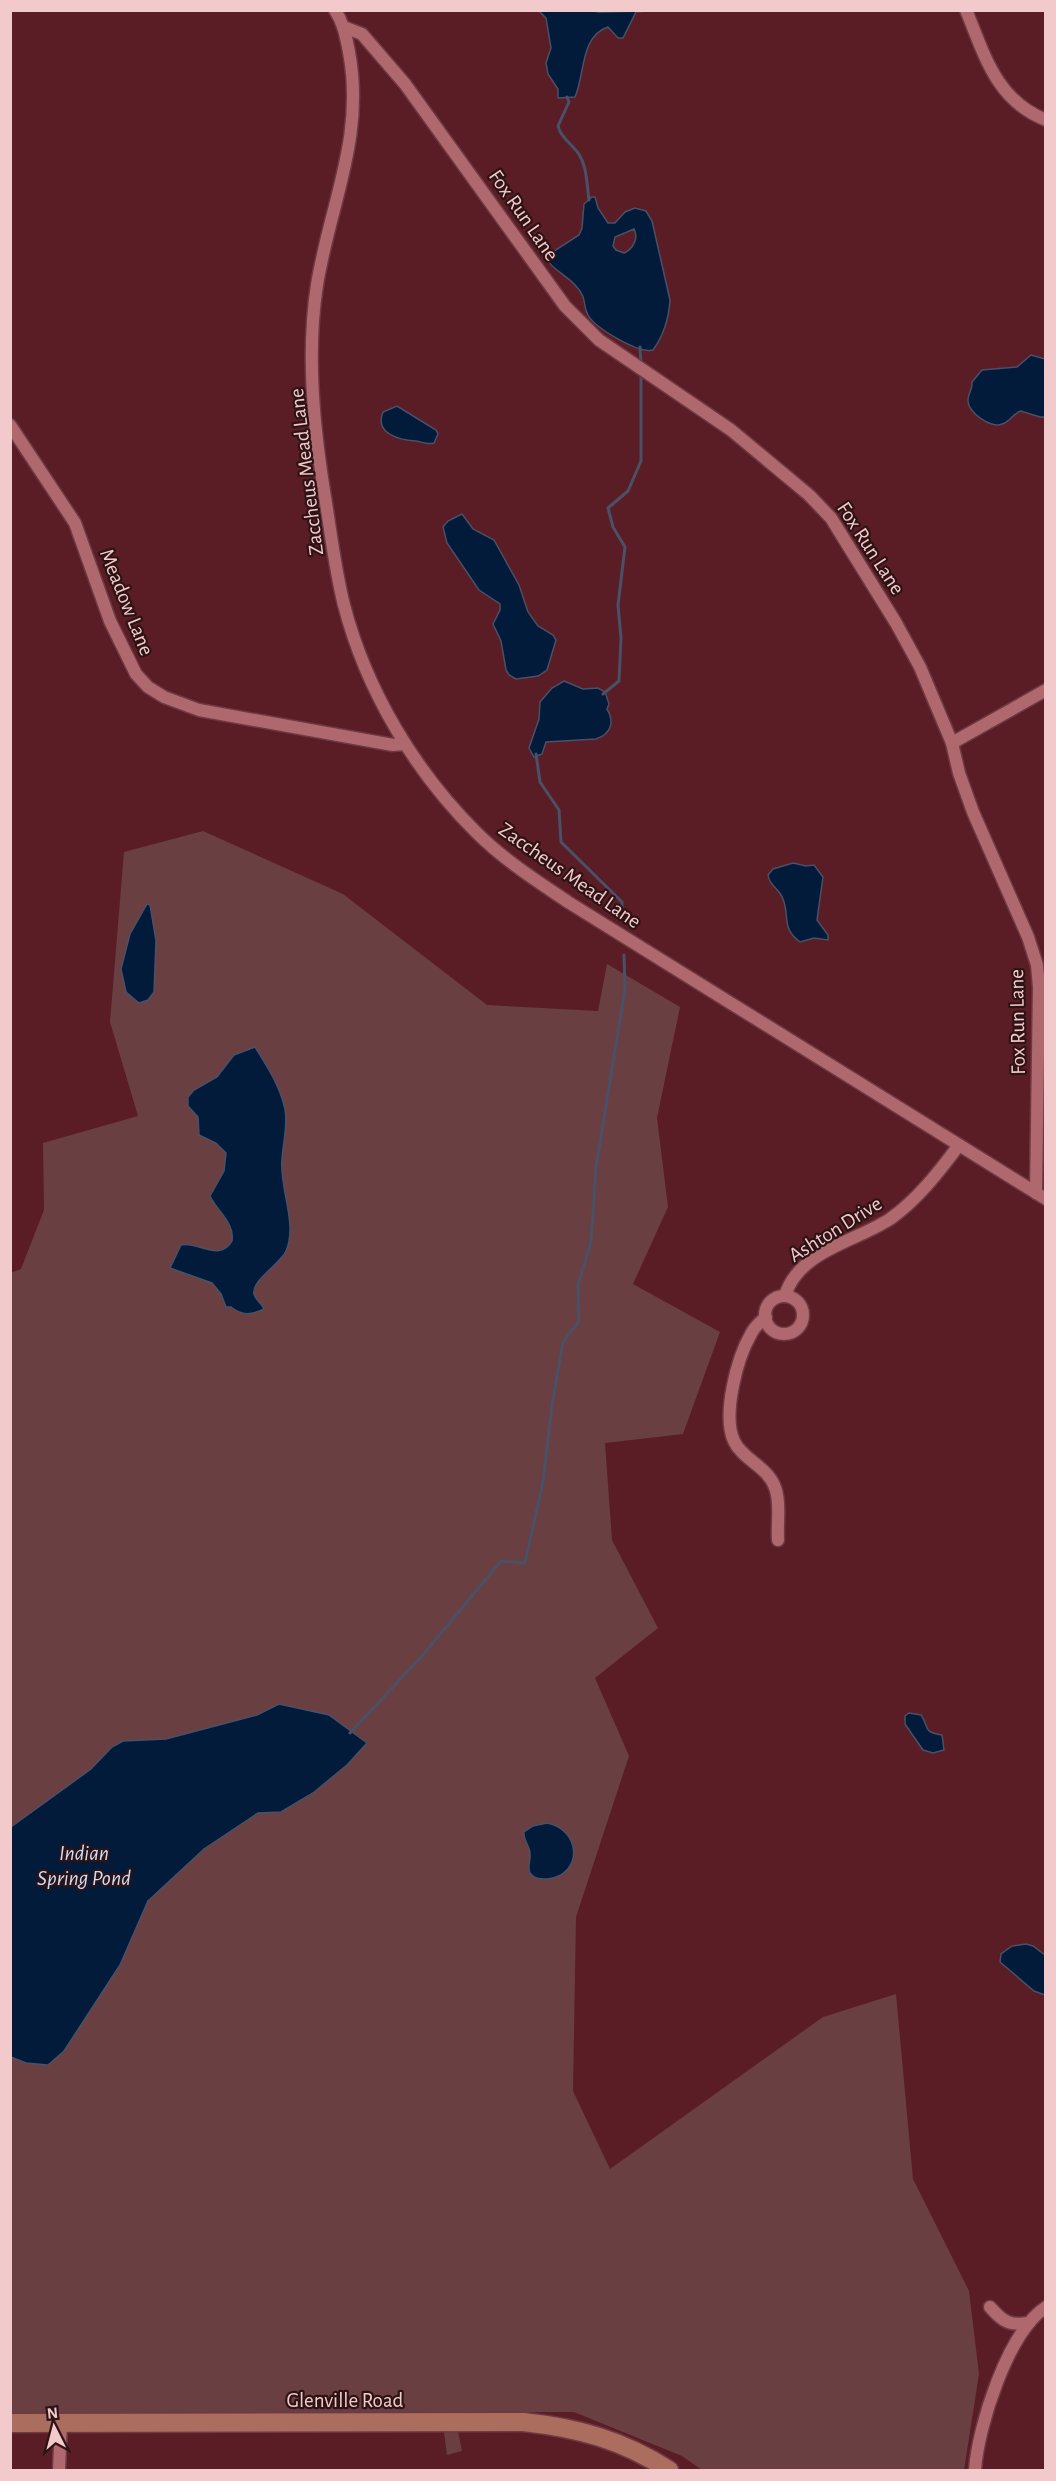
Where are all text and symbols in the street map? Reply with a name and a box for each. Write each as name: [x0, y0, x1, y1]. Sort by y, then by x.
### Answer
street label: Fox Run Lane: [485, 166, 563, 265]
street label: Zaccheus Mead Lane: [286, 387, 327, 557]
street label: Fox Run Lane: [833, 498, 908, 598]
street label: Meadow Lane: [96, 546, 157, 658]
street label: Zaccheus Mead Lane: [495, 819, 645, 932]
street label: Fox Run Lane: [1006, 969, 1029, 1075]
street label: Ashton Drive: [785, 1193, 885, 1266]
water label: Indian Spring Pond: [37, 1842, 131, 1890]
street label: Glenville Road: [287, 2390, 404, 2411]
north arrow: [24, 2397, 84, 2457]
text: N: [46, 2405, 59, 2422]

